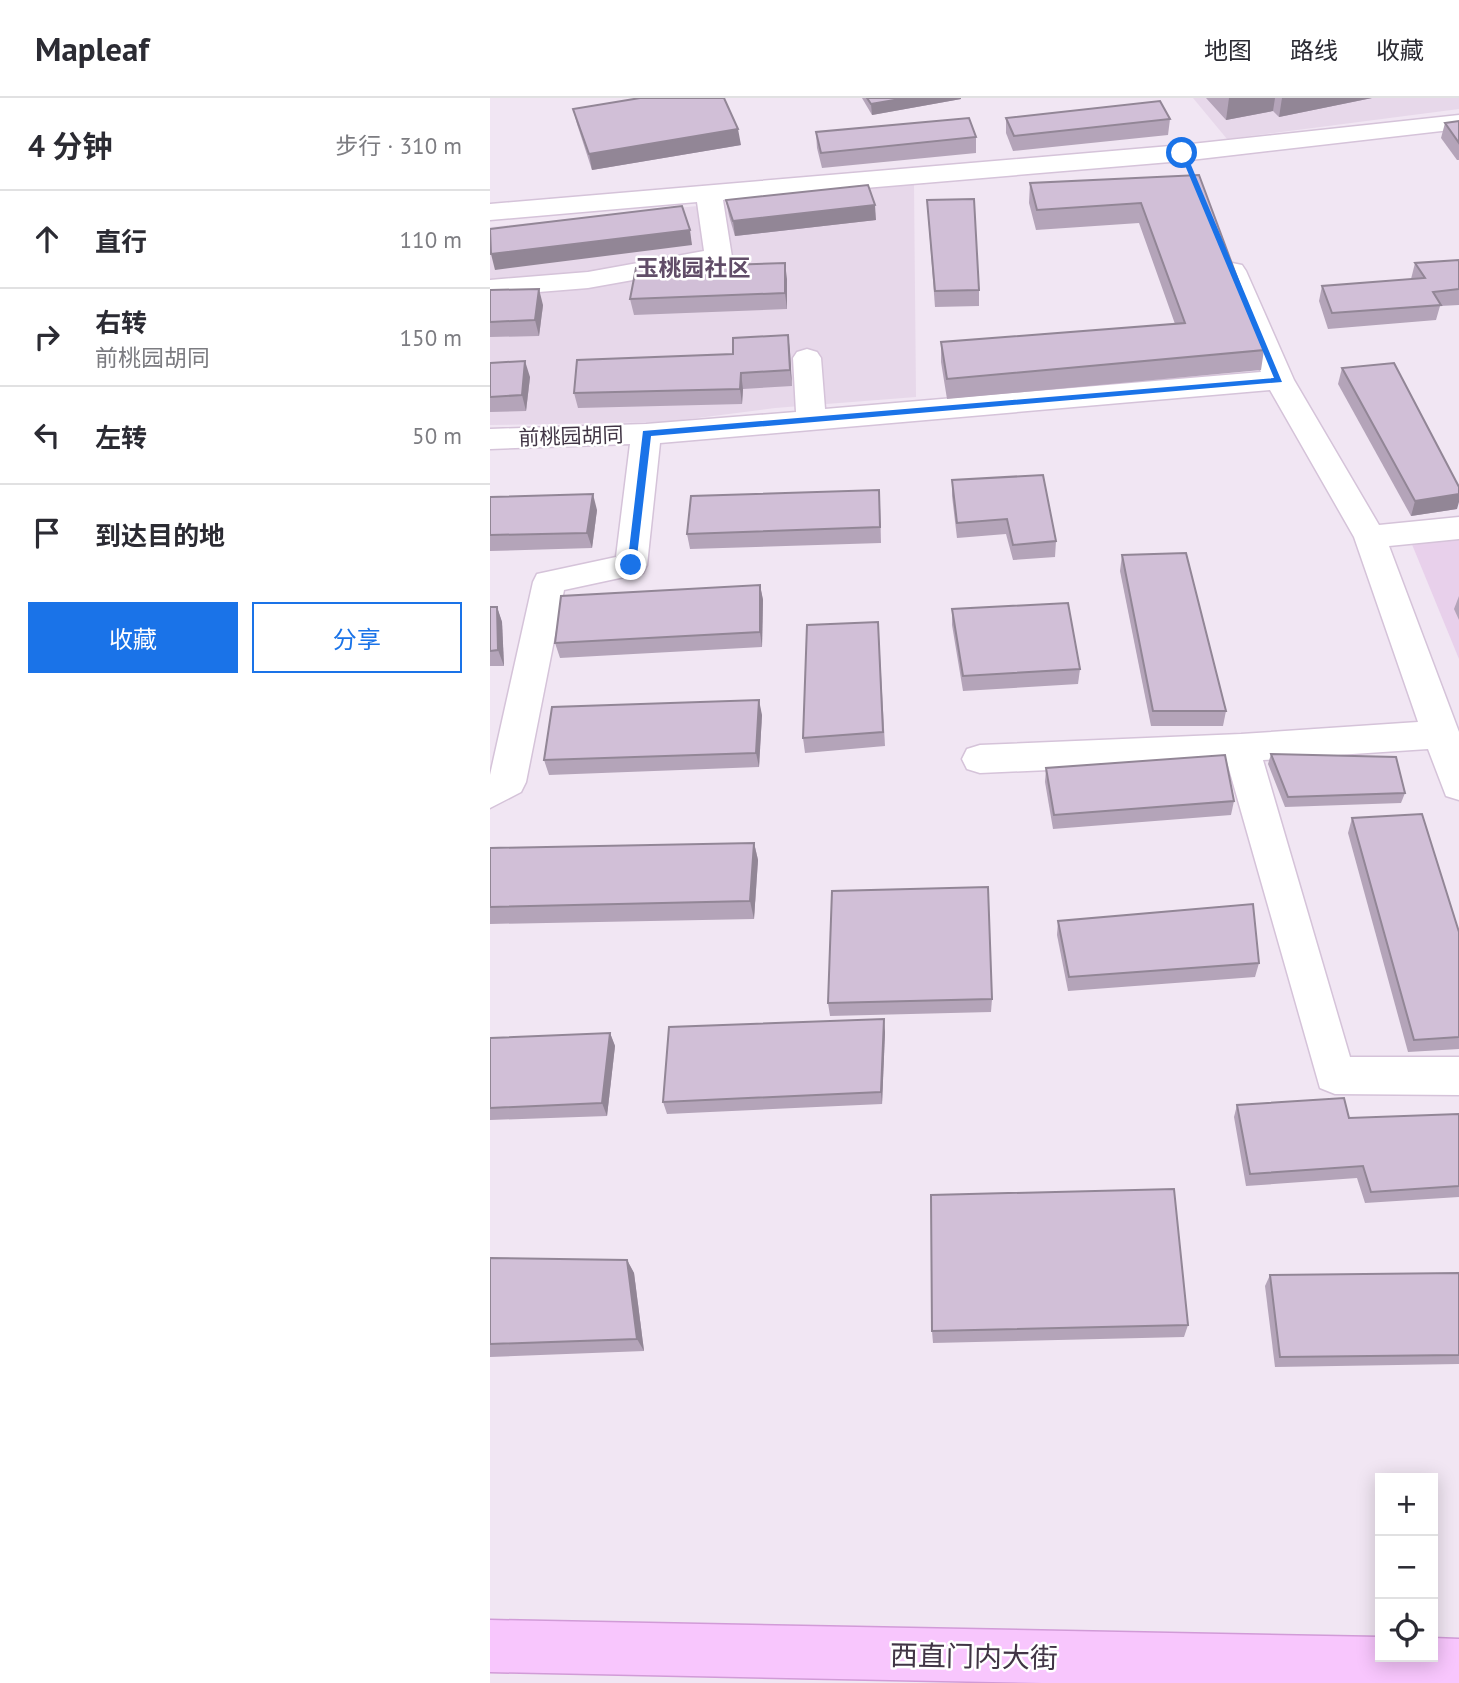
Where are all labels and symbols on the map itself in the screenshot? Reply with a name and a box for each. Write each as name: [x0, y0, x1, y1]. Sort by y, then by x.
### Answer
route start: [1166, 137, 1197, 168]
district label: 玉桃园社区: [636, 253, 751, 282]
street label: 前桃园胡同: [518, 421, 624, 451]
route end: [615, 549, 646, 580]
street label: 西直门内大街: [890, 1636, 1058, 1676]

